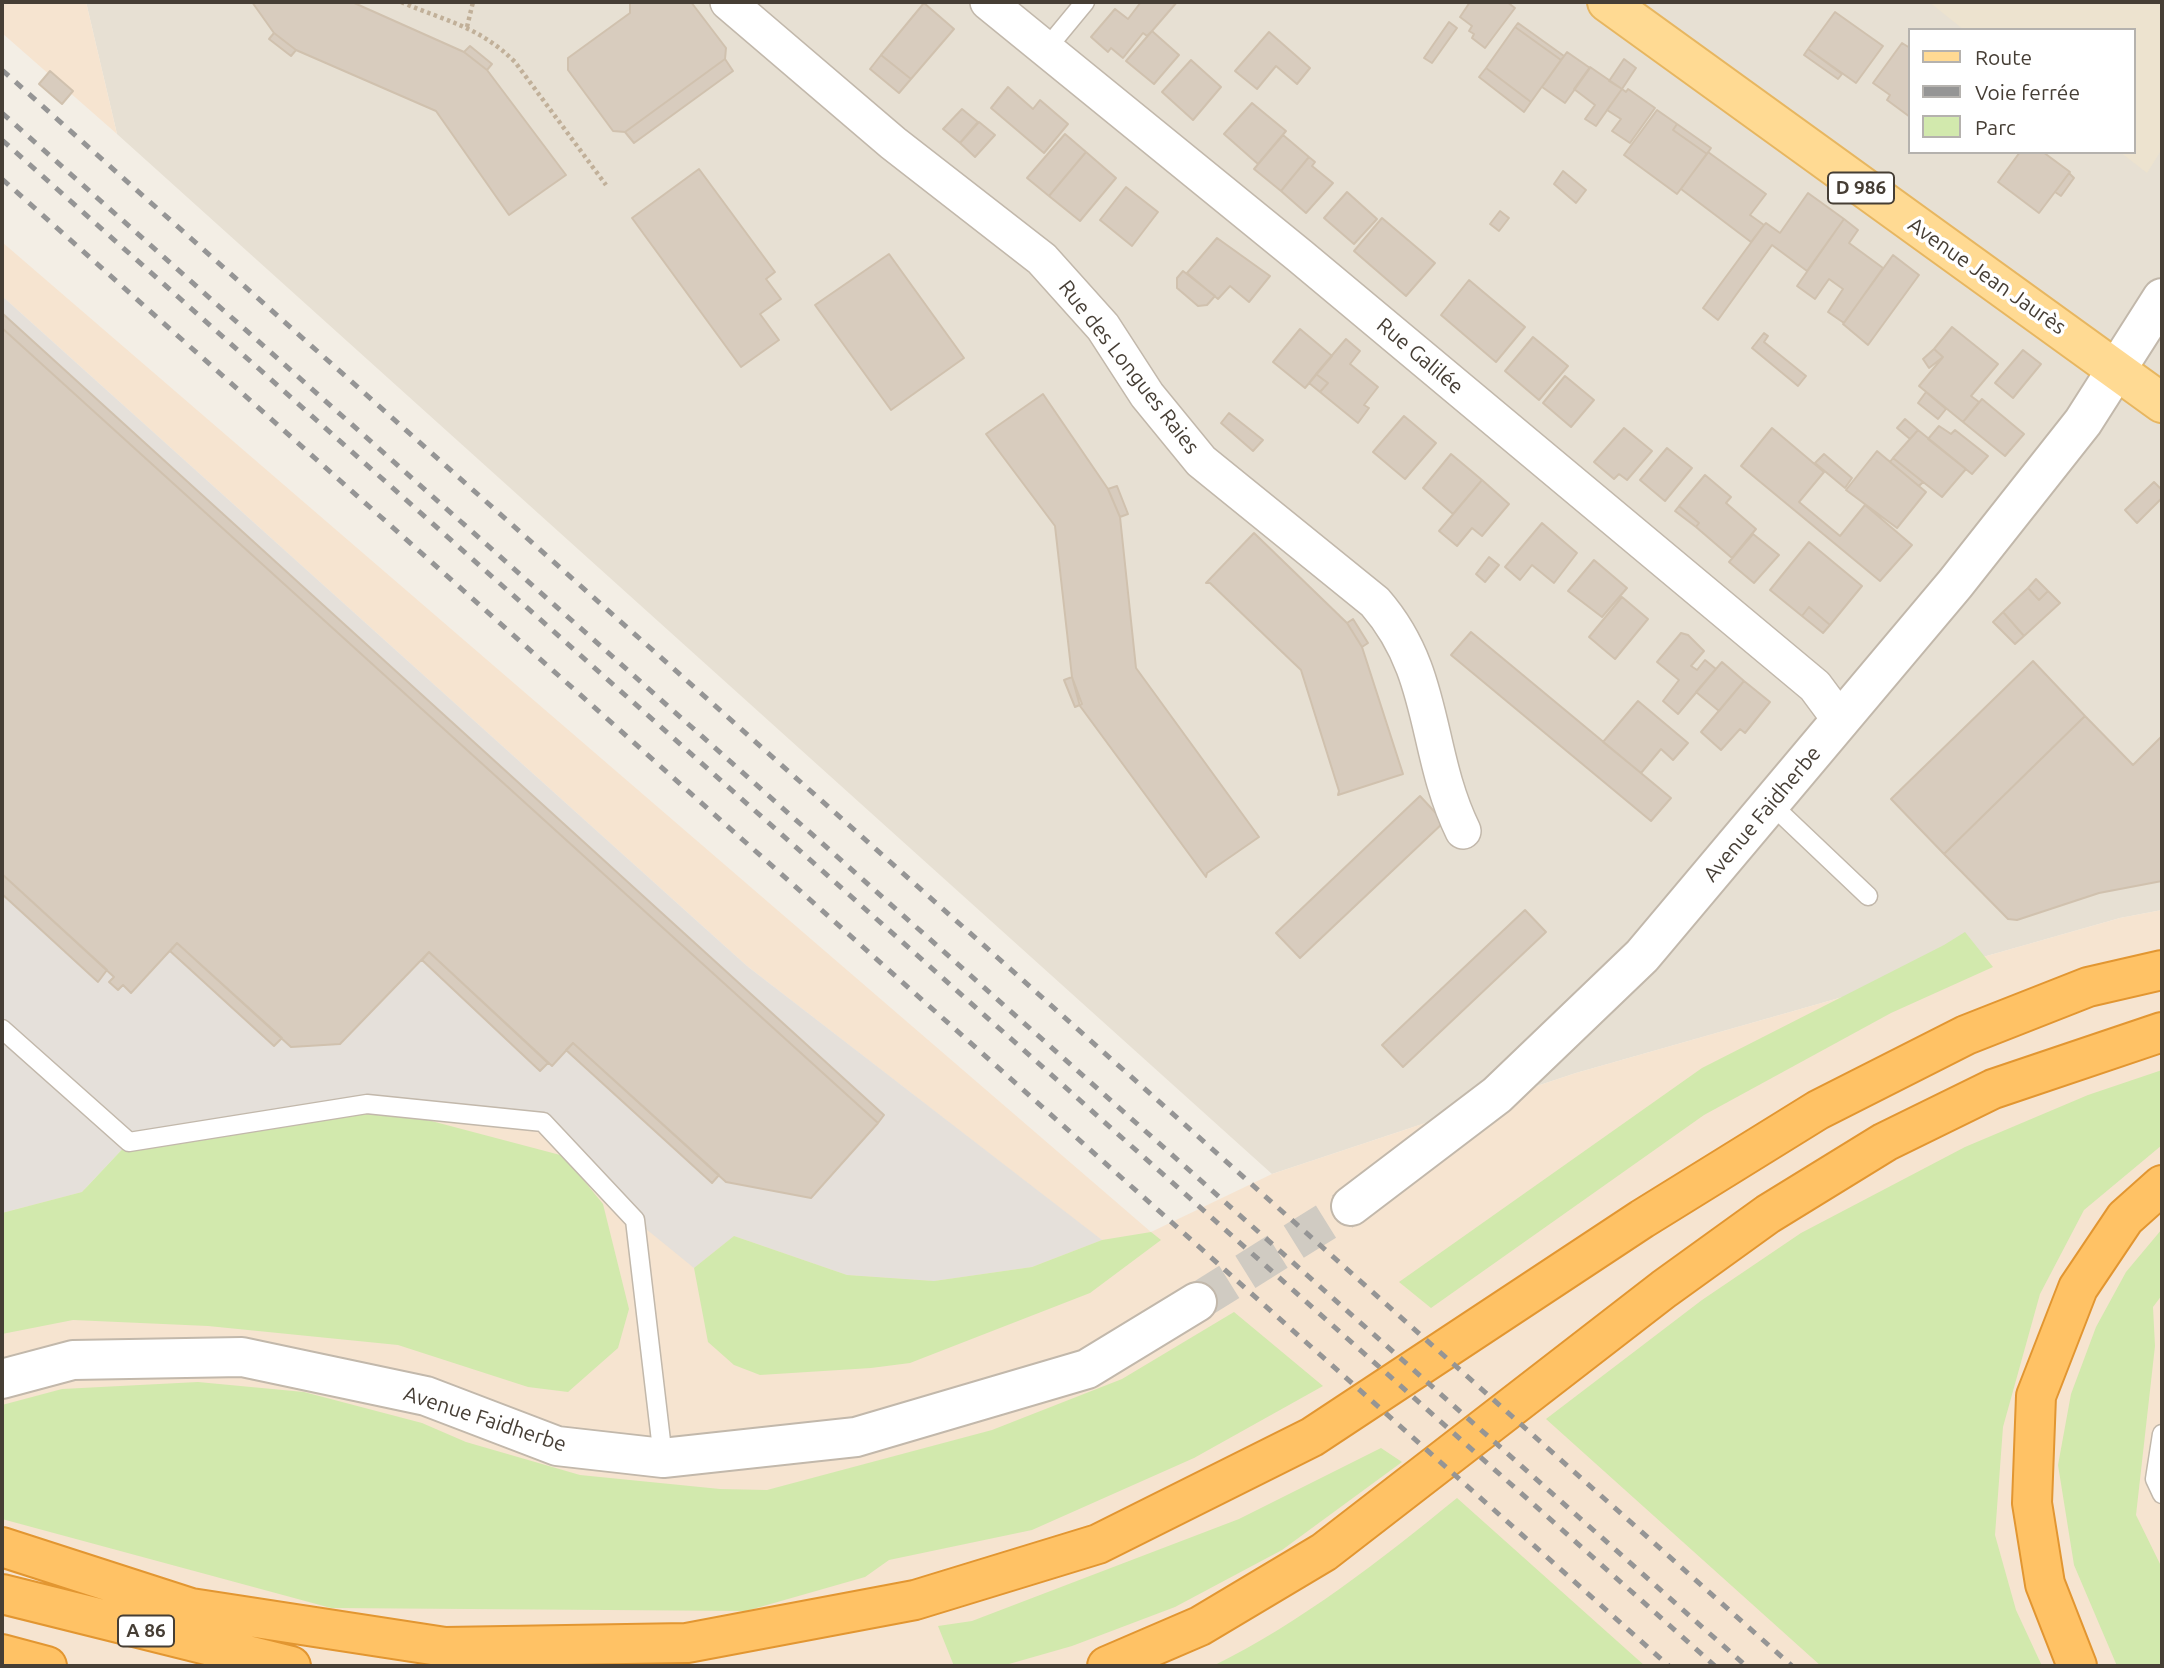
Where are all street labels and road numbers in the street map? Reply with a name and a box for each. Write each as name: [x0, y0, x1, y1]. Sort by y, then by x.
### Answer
road number: D 986: [1828, 172, 1894, 204]
street label: Avenue Jean Jaurès: [1903, 212, 2071, 340]
street label: Rue des Longues Raies: [1053, 275, 1205, 459]
street label: Rue Galilée: [1371, 312, 1469, 400]
street label: Avenue Faidherbe: [1698, 741, 1826, 887]
street label: Avenue Faidherbe: [401, 1381, 569, 1457]
road number: A 86: [118, 1616, 174, 1646]

